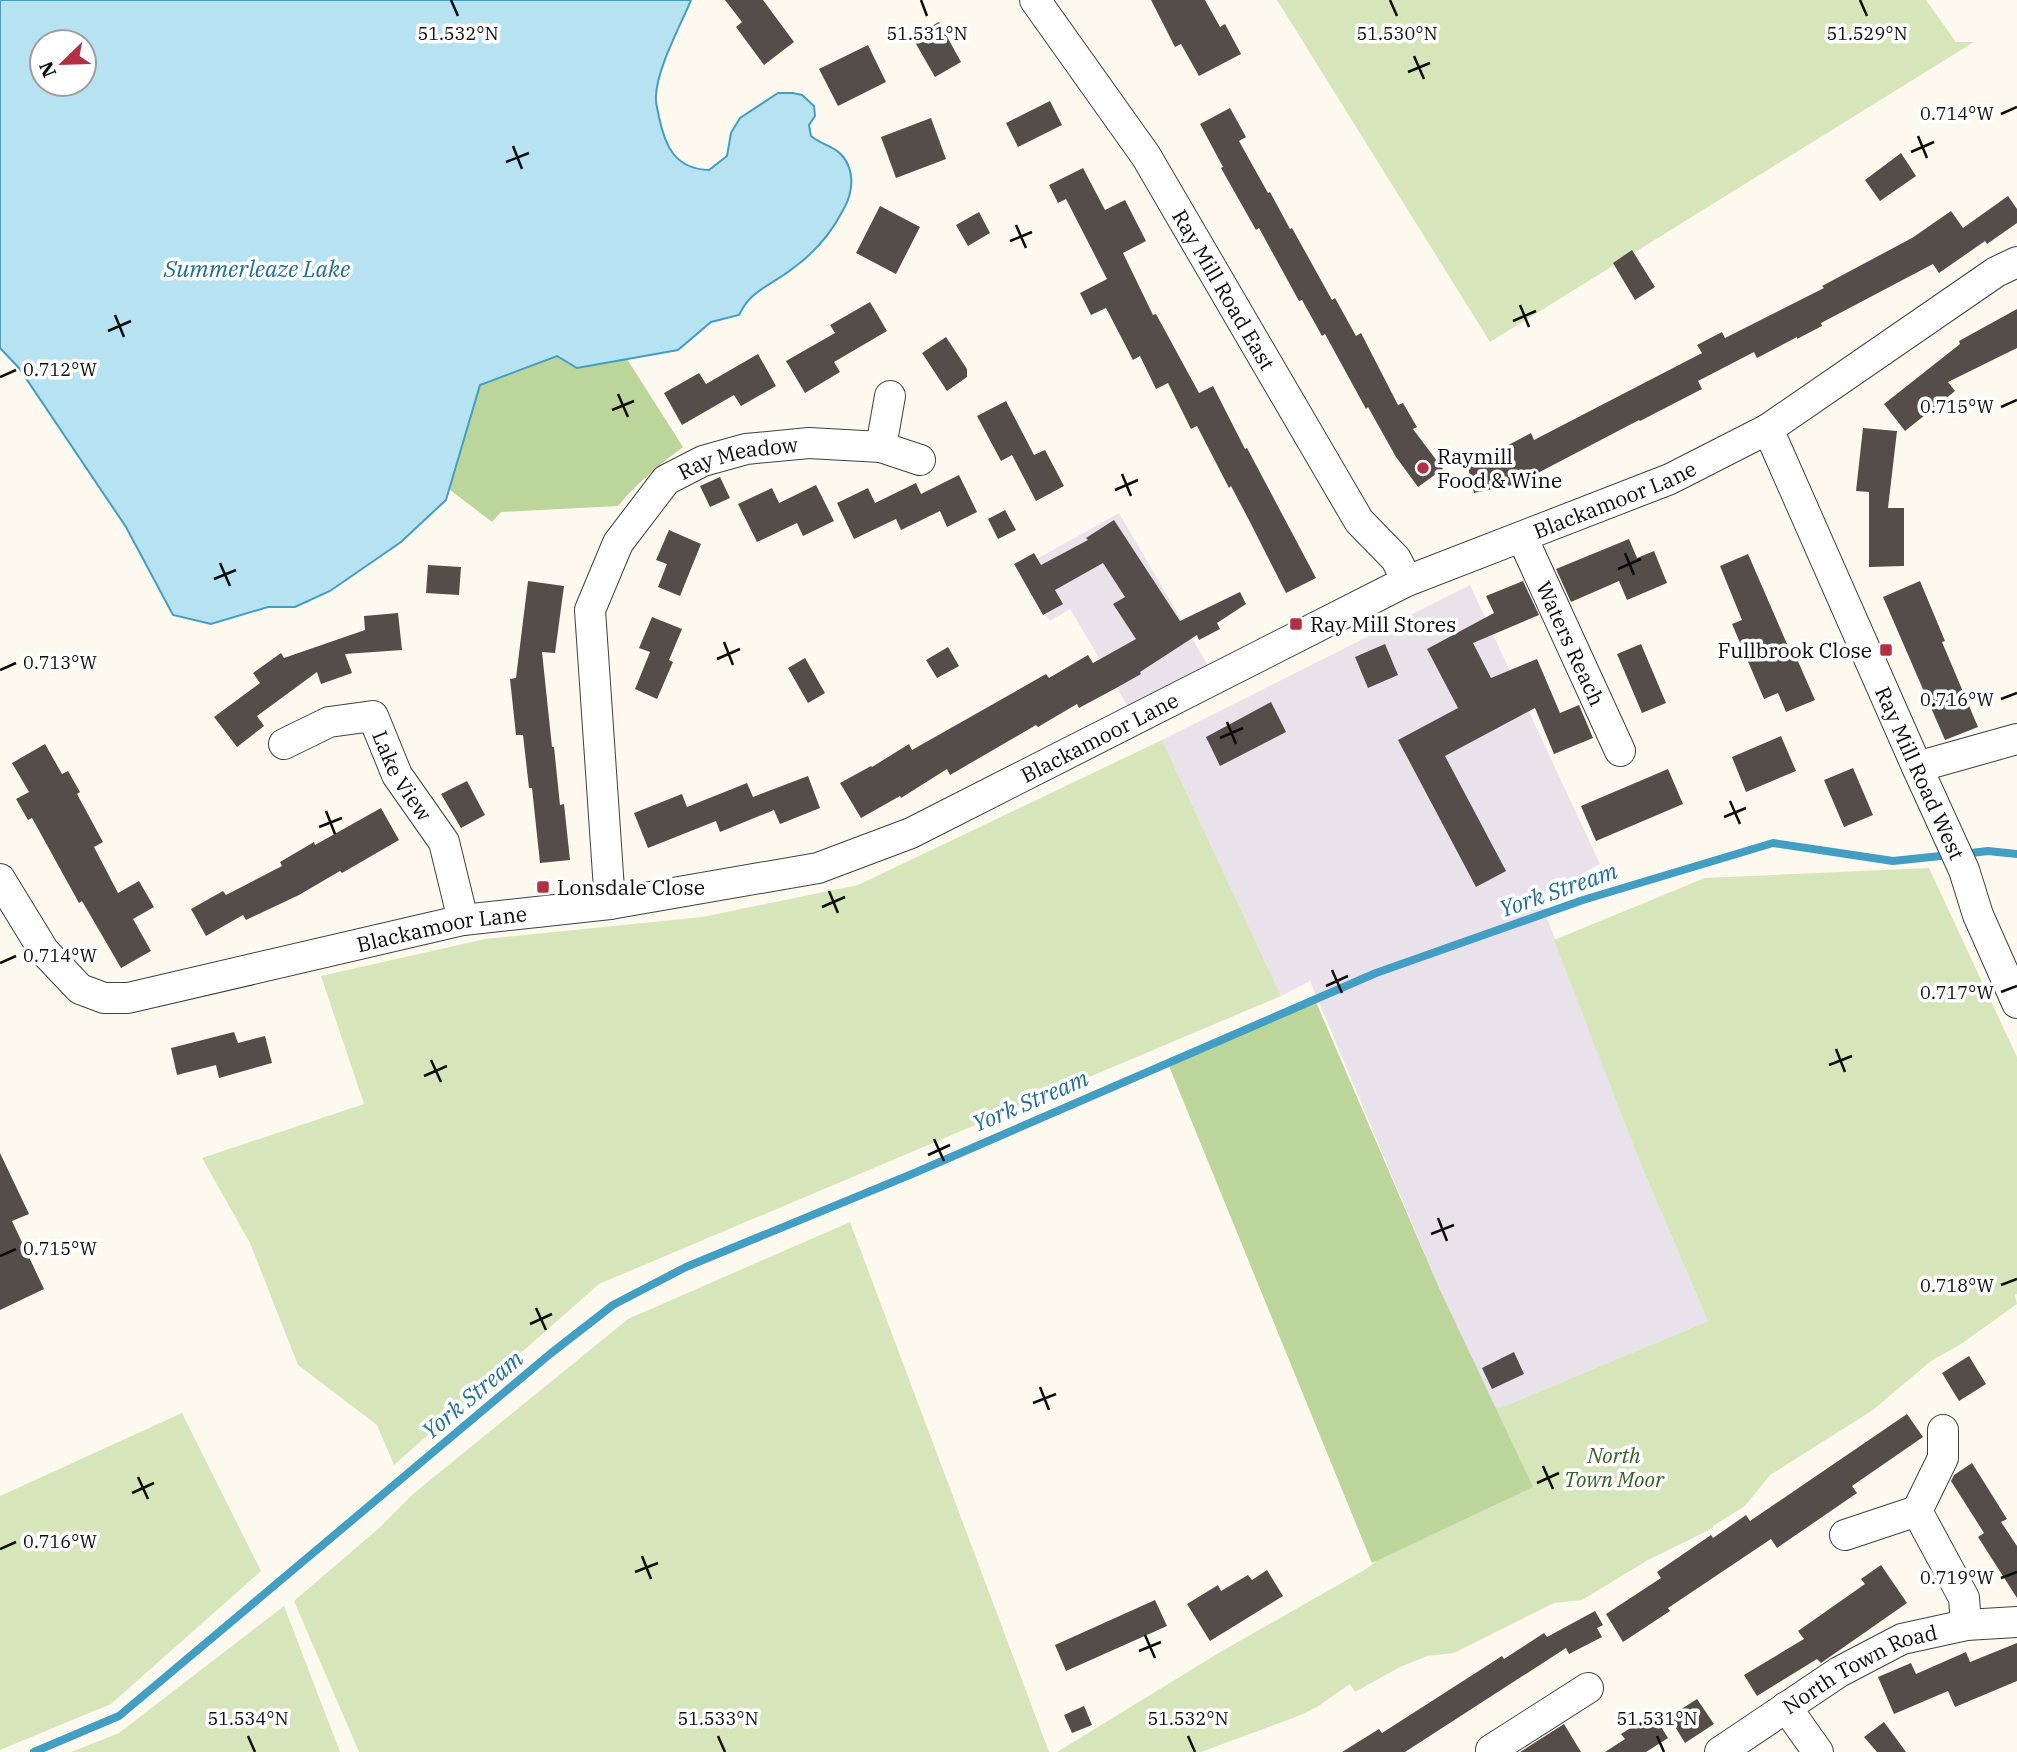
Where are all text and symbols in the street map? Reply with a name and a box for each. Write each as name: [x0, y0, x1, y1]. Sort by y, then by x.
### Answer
text: 51.532°N: [417, 22, 499, 45]
text: 51.531°N: [886, 22, 968, 45]
text: 51.530°N: [1356, 22, 1438, 45]
text: 51.529°N: [1826, 22, 1908, 45]
north arrow: [28, 28, 98, 98]
text: N: [33, 58, 61, 81]
text: 0.714°W: [1920, 102, 1994, 125]
street label: Ray Mill Road East: [1166, 204, 1282, 375]
water label: Summerleaze Lake: [163, 253, 350, 283]
text: 0.712°W: [23, 358, 97, 381]
text: 0.715°W: [1920, 395, 1994, 418]
street label: Ray Meadow: [673, 430, 800, 486]
place label: Raymill Food & Wine: [1437, 442, 1562, 494]
street label: Blackamoor Lane: [1529, 454, 1701, 545]
marker: Raymill Food & Wine: [1415, 460, 1431, 476]
street label: Waters Reach: [1530, 577, 1611, 710]
place label: Ray Mill Stores: [1310, 610, 1456, 638]
marker: Ray Mill Stores: [1288, 616, 1304, 632]
place label: Fullbrook Close: [1718, 636, 1872, 664]
marker: Fullbrook Close: [1878, 642, 1894, 658]
text: 0.713°W: [23, 651, 97, 674]
street label: Ray Mill Road West: [1869, 682, 1971, 864]
street label: Blackamoor Lane: [1016, 686, 1183, 789]
text: 0.716°W: [1920, 688, 1994, 711]
street label: Lake View: [366, 726, 439, 827]
water label: York Stream: [1495, 855, 1622, 923]
place label: Lonsdale Close: [557, 873, 705, 901]
marker: Lonsdale Close: [535, 879, 551, 895]
street label: Blackamoor Lane: [354, 899, 528, 958]
text: 0.714°W: [23, 944, 97, 967]
text: 0.717°W: [1920, 981, 1994, 1004]
water label: York Stream: [967, 1062, 1093, 1138]
text: 0.715°W: [23, 1237, 97, 1260]
text: 0.718°W: [1920, 1274, 1994, 1297]
water label: York Stream: [415, 1343, 529, 1445]
park label: North Town Moor: [1564, 1441, 1665, 1493]
text: 0.716°W: [23, 1530, 97, 1553]
text: 0.719°W: [1920, 1566, 1994, 1589]
street label: North Town Road: [1777, 1618, 1940, 1720]
text: 51.534°N: [207, 1707, 289, 1730]
text: 51.533°N: [677, 1707, 759, 1730]
text: 51.532°N: [1147, 1707, 1229, 1730]
text: 51.531°N: [1616, 1707, 1698, 1730]

